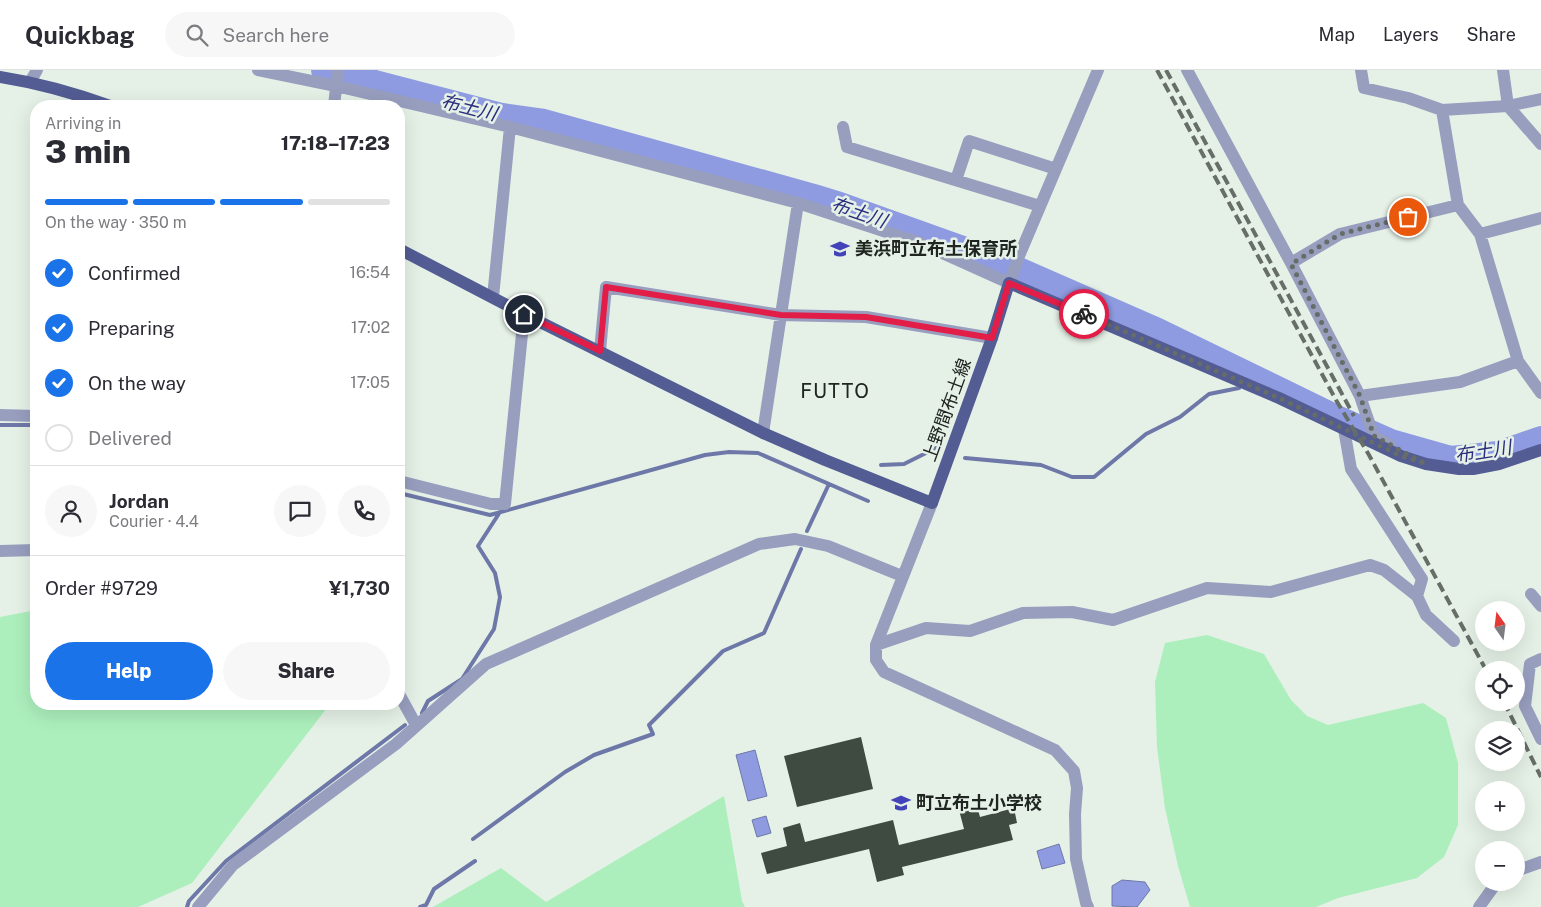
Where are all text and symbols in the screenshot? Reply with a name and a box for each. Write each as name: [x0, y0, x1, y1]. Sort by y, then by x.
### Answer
search box: [165, 12, 515, 57]
text: Quickbag: [25, 21, 135, 49]
icon: search: [183, 21, 211, 49]
text: Search here: [223, 24, 329, 46]
text: Map: [1319, 24, 1355, 45]
text: Layers: [1383, 24, 1439, 45]
text: Share: [1467, 24, 1516, 45]
water label: 布土川: [439, 89, 501, 125]
text: Arriving in: [45, 114, 121, 133]
text: 17:18–17:23: [281, 132, 390, 154]
text: 3 min: [45, 133, 131, 170]
water label: 布土川: [828, 192, 891, 232]
pin: [1387, 196, 1429, 238]
icon: bag: [1394, 203, 1422, 231]
text: On the way · 350 m: [45, 213, 187, 232]
school or university icon: 美浜町立布土保育所: [829, 238, 851, 260]
place label: 美浜町立布土保育所: [855, 238, 1017, 259]
icon: check: [45, 259, 73, 287]
text: Confirmed: [88, 262, 181, 284]
text: 16:54: [350, 263, 390, 282]
courier: [1059, 289, 1109, 339]
pin: [503, 293, 545, 335]
icon: home: [510, 300, 538, 328]
icon: bike: [1070, 300, 1098, 328]
icon: check: [45, 314, 73, 342]
text: Preparing: [88, 317, 175, 339]
text: 17:02: [351, 318, 390, 337]
street label: 上野間布土線: [918, 355, 975, 464]
icon: check: [45, 369, 73, 397]
text: On the way: [88, 372, 186, 394]
text: 17:05: [350, 373, 390, 392]
district label: FUTTO: [800, 379, 870, 403]
text: Delivered: [88, 427, 172, 449]
water label: 布土川: [1453, 435, 1515, 466]
button: person: [45, 485, 97, 537]
button: chat: [274, 485, 326, 537]
button: phone: [338, 485, 390, 537]
text: Jordan: [109, 490, 169, 512]
text: Courier · 4.4: [109, 512, 199, 531]
text: Order #9729: [45, 577, 158, 599]
text: ¥1,730: [329, 577, 390, 599]
north arrow: [1475, 601, 1525, 651]
map controls: [1475, 601, 1525, 891]
button: Help: [45, 642, 213, 700]
button: Share: [223, 642, 390, 700]
button: locate: [1475, 661, 1525, 711]
button: layers: [1475, 721, 1525, 771]
button: +: [1475, 781, 1525, 831]
school or university icon: 町立布土小学校: [890, 792, 912, 814]
place label: 町立布土小学校: [916, 792, 1042, 813]
button: −: [1475, 841, 1525, 891]

